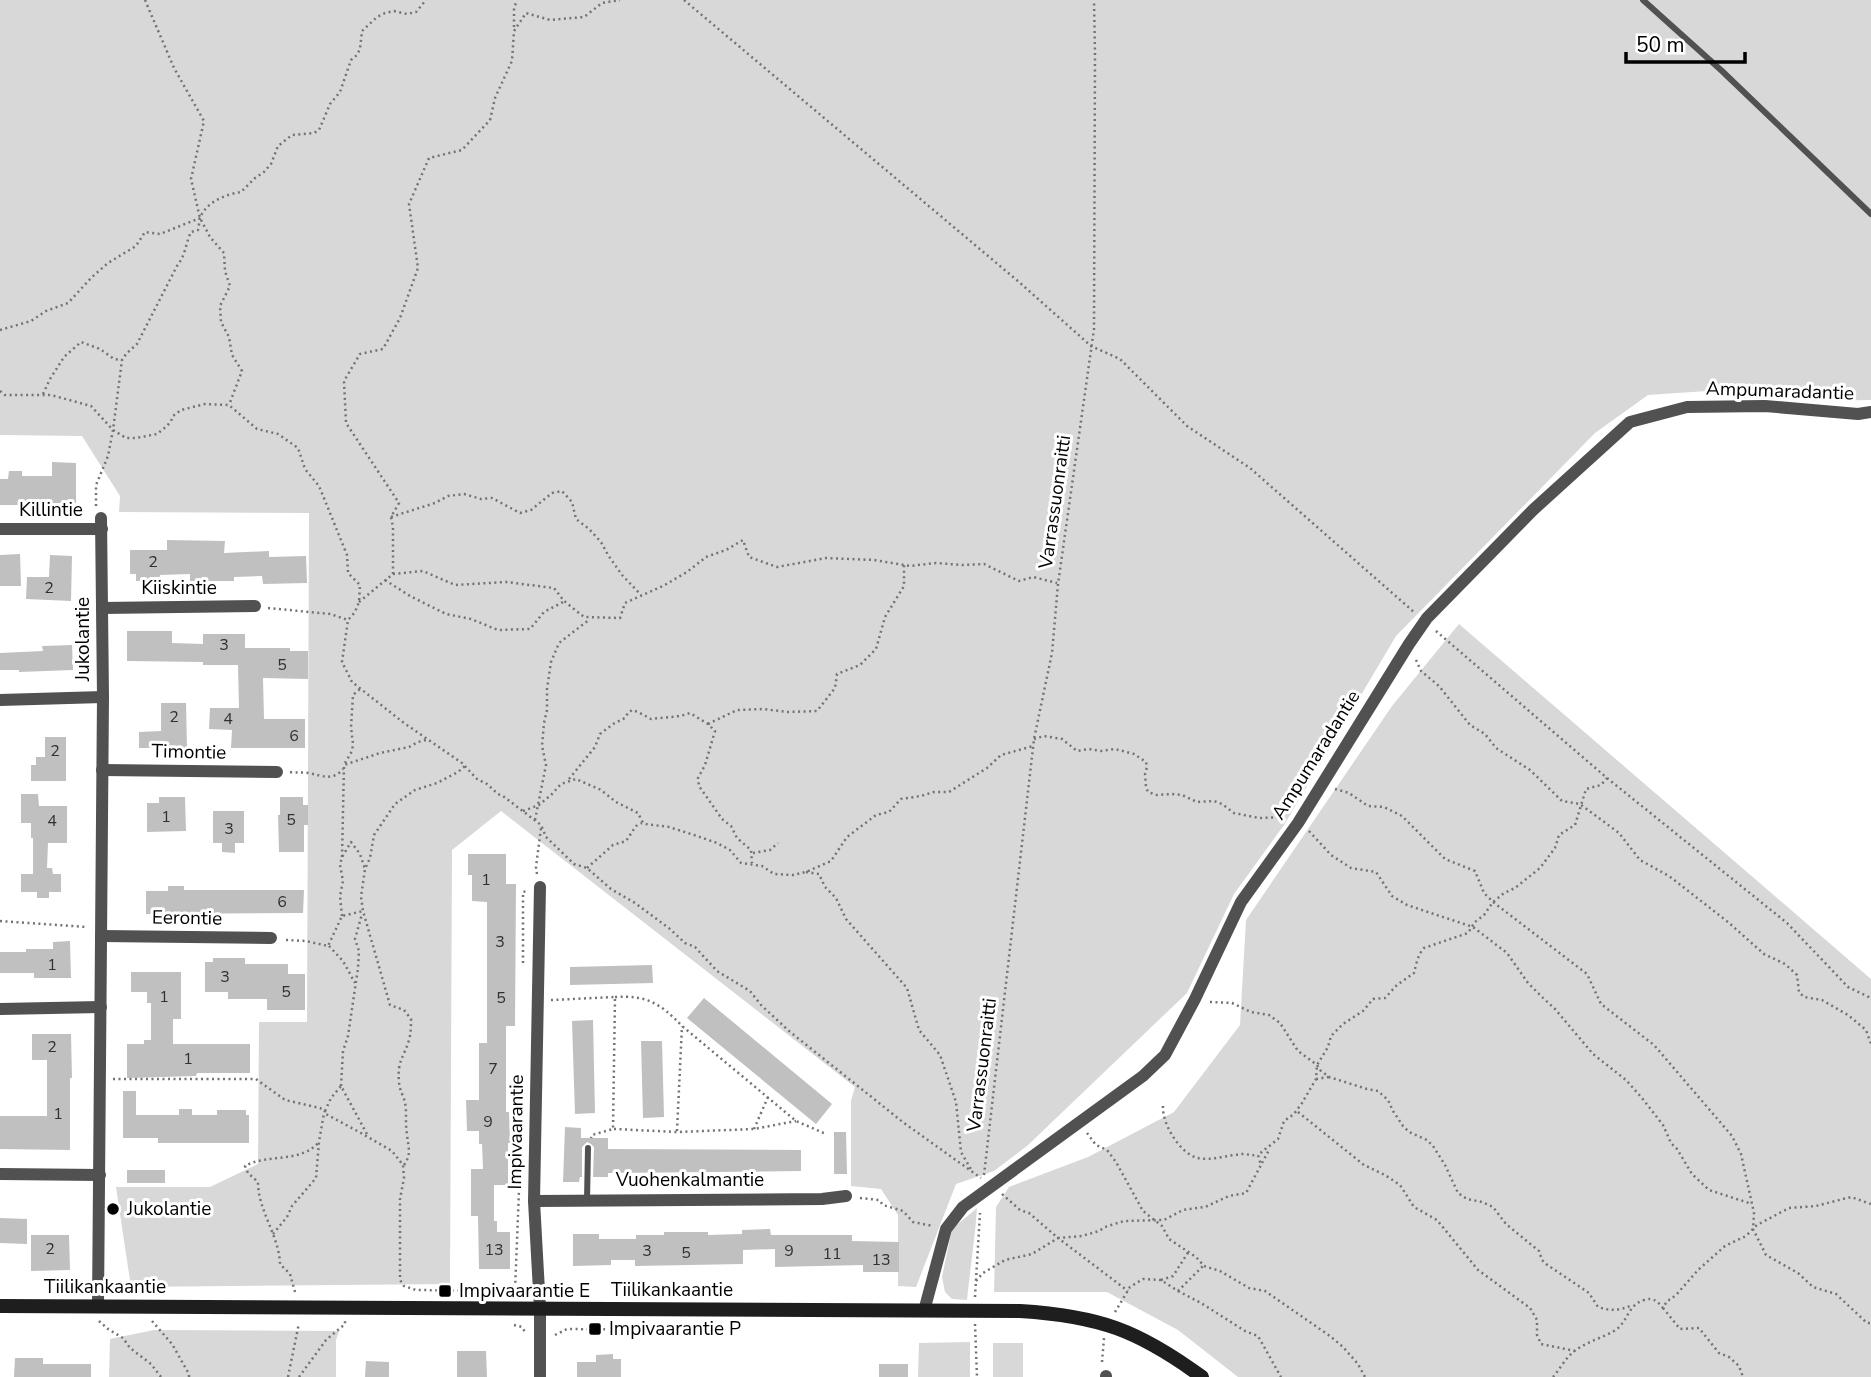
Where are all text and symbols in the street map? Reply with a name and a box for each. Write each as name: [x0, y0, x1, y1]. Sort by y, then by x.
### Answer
scale bar: [1626, 21, 1745, 65]
text: 50 m: [1636, 31, 1685, 59]
street label: Ampumaradantie: [1706, 375, 1854, 407]
street label: Varrassuonraitti: [1033, 434, 1077, 571]
street label: Killintie: [19, 497, 83, 523]
house number: 2: [148, 551, 158, 573]
street label: Kiiskintie: [141, 575, 217, 601]
house number: 2: [44, 577, 54, 599]
street label: Jukolantie: [70, 597, 96, 682]
house number: 3: [219, 634, 229, 656]
house number: 5: [277, 654, 287, 676]
street label: Ampumaradantie: [1266, 685, 1366, 825]
house number: 2: [169, 706, 179, 728]
house number: 4: [223, 708, 233, 730]
house number: 6: [289, 725, 299, 747]
street label: Timontie: [151, 738, 227, 766]
house number: 2: [50, 740, 60, 762]
house number: 1: [161, 806, 171, 828]
house number: 5: [286, 809, 296, 831]
house number: 4: [47, 810, 57, 832]
house number: 3: [224, 818, 234, 840]
house number: 1: [481, 869, 491, 891]
house number: 6: [277, 891, 287, 913]
street label: Eerontie: [152, 904, 222, 932]
house number: 3: [495, 931, 505, 953]
house number: 1: [47, 954, 57, 976]
house number: 3: [220, 966, 230, 988]
house number: 5: [281, 981, 291, 1003]
house number: 1: [159, 986, 169, 1008]
house number: 5: [496, 987, 506, 1009]
street label: Varrassuonraitti: [961, 997, 1003, 1134]
house number: 2: [47, 1036, 57, 1058]
house number: 1: [183, 1048, 193, 1070]
house number: 7: [488, 1058, 498, 1080]
street label: Impivaarantie: [502, 1074, 530, 1190]
house number: 1: [53, 1103, 63, 1125]
house number: 9: [483, 1111, 493, 1133]
street label: Vuohenkalmantie: [615, 1167, 764, 1193]
place label: Jukolantie: [126, 1196, 211, 1222]
marker: Jukolantie: [105, 1201, 121, 1217]
house number: 2: [45, 1238, 55, 1260]
house number: 13: [484, 1239, 504, 1261]
house number: 3: [642, 1240, 652, 1262]
house number: 9: [784, 1240, 794, 1262]
house number: 5: [681, 1242, 691, 1264]
house number: 11: [822, 1243, 842, 1265]
house number: 13: [871, 1249, 891, 1271]
street label: Tiilikankaantie: [44, 1274, 166, 1300]
street label: Tiilikankaantie: [611, 1277, 733, 1303]
place label: Impivaarantie E: [459, 1278, 590, 1304]
marker: Impivaarantie E: [437, 1283, 453, 1299]
place label: Impivaarantie P: [609, 1316, 741, 1342]
marker: Impivaarantie P: [587, 1321, 603, 1337]

